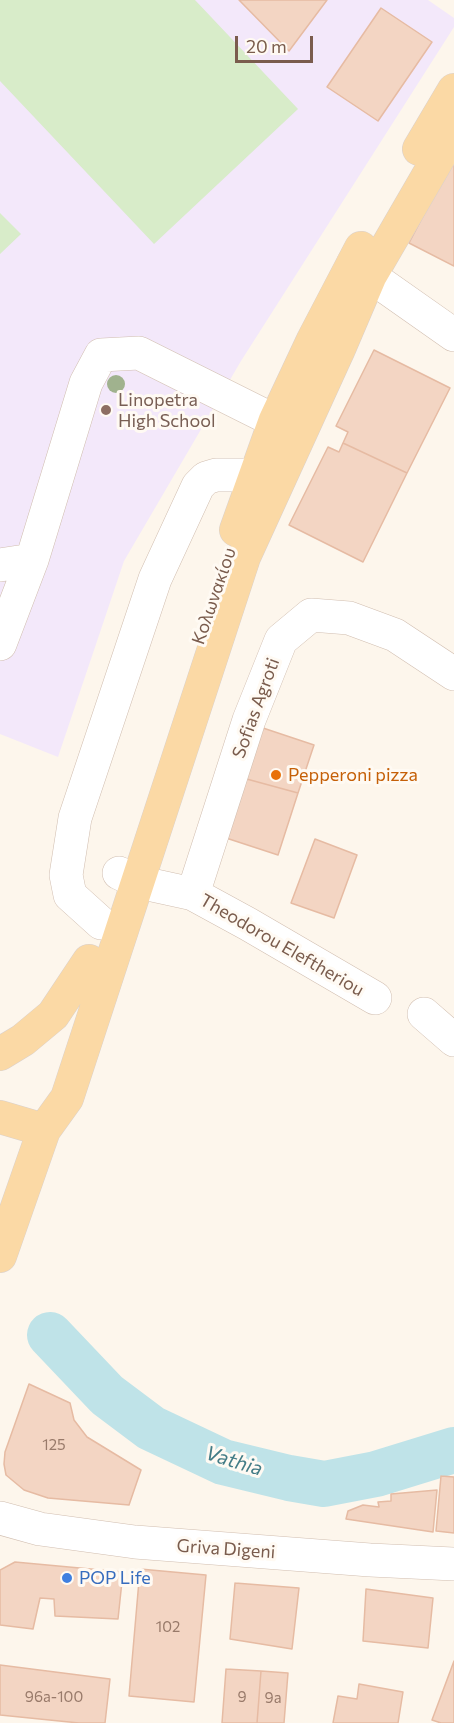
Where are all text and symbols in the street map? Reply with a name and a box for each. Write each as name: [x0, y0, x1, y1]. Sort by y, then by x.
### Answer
scale bar: [238, 24, 316, 62]
text: 20 m: [246, 35, 287, 57]
place label: Linopetra High School: [118, 389, 215, 432]
marker: Linopetra High School: [99, 403, 113, 417]
street label: Κολωνακίου: [187, 545, 241, 647]
street label: Sofias Agroti: [228, 655, 284, 761]
place label: Pepperoni pizza: [288, 764, 418, 786]
marker: Pepperoni pizza: [269, 768, 283, 782]
street label: Theodorou Eleftheriou: [196, 889, 368, 1001]
house number: 125: [42, 1436, 66, 1454]
water label: Vathia: [203, 1441, 265, 1481]
street label: Griva Digeni: [176, 1535, 276, 1563]
place label: POP Life: [79, 1567, 151, 1589]
marker: POP Life: [60, 1571, 74, 1585]
house number: 102: [156, 1618, 180, 1636]
house number: 96a-100: [25, 1688, 83, 1706]
house number: 9: [237, 1688, 247, 1706]
house number: 9a: [265, 1689, 281, 1707]

